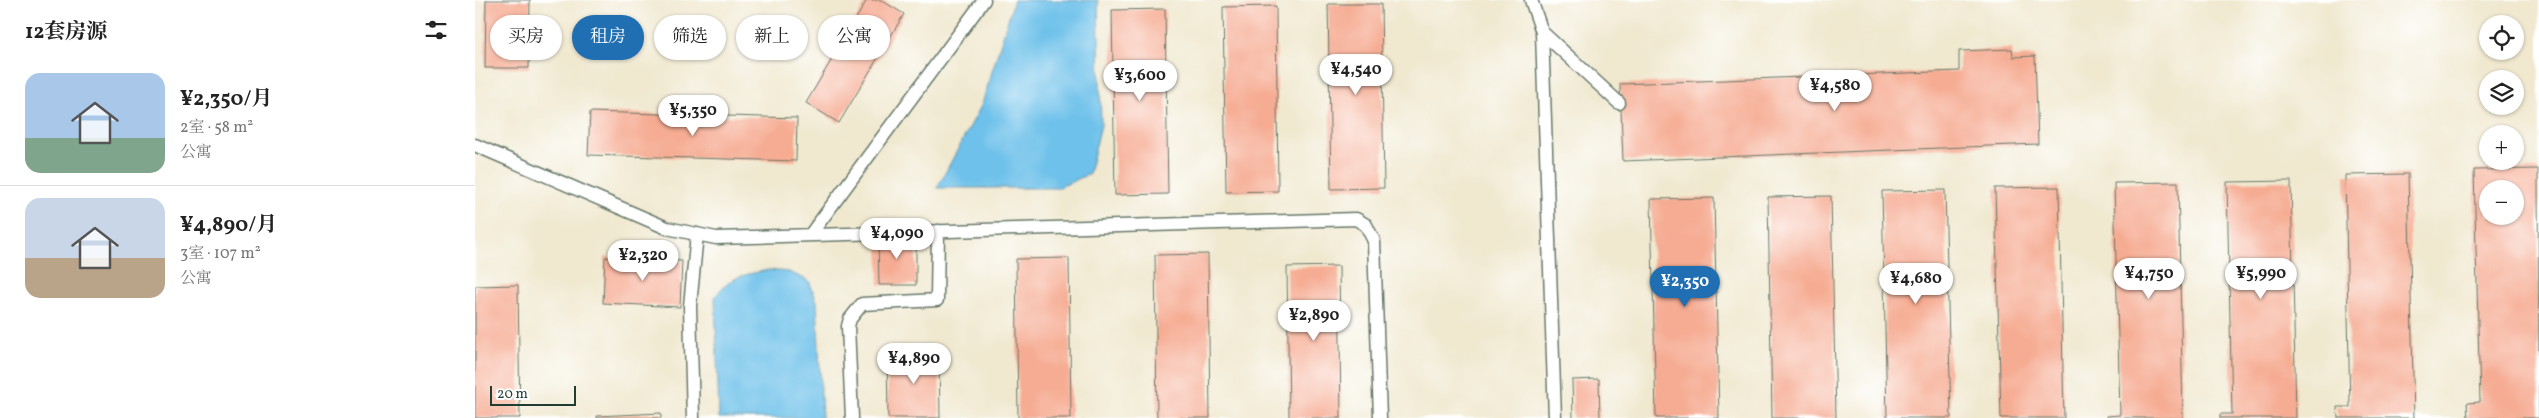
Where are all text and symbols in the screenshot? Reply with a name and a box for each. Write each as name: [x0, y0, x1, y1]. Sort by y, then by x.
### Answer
chip: 买房: [490, 15, 562, 60]
chip: 租房: [572, 15, 644, 60]
chip: 筛选: [654, 15, 726, 60]
chip: 新上: [736, 15, 808, 60]
chip: 公寓: [818, 15, 890, 60]
map controls: [2479, 15, 2524, 225]
button: locate: [2479, 15, 2524, 60]
icon: filters: [422, 16, 450, 44]
text: 12套房源: [25, 18, 107, 47]
pin: ¥4,540: [1315, 54, 1397, 96]
pin: ¥3,600: [1099, 59, 1181, 102]
text: ¥4,540: [1330, 59, 1382, 81]
text: ¥3,600: [1114, 65, 1166, 87]
pin: ¥4,580: [1794, 70, 1876, 112]
button: layers: [2479, 70, 2524, 115]
text: ¥4,580: [1810, 75, 1860, 97]
text: ¥2,350/月: [180, 85, 272, 114]
icon: home: [65, 93, 125, 153]
pin: ¥5,350: [652, 94, 734, 137]
text: ¥5,350: [669, 100, 717, 122]
text: 2室 · 58 m²: [180, 117, 253, 139]
button: +: [2479, 125, 2524, 170]
text: 公寓: [180, 142, 212, 164]
button: −: [2479, 180, 2524, 225]
text: ¥4,890/月: [180, 211, 277, 240]
icon: home: [65, 218, 125, 278]
pin: ¥4,090: [856, 218, 938, 260]
text: ¥4,090: [870, 223, 924, 245]
pin: ¥2,320: [602, 240, 684, 282]
text: 3室 · 107 m²: [180, 243, 261, 265]
text: ¥2,320: [618, 245, 668, 267]
pin: ¥4,750: [2108, 258, 2190, 300]
pin: ¥5,990: [2220, 258, 2302, 300]
pin: ¥4,680: [1875, 262, 1957, 305]
text: ¥4,750: [2125, 263, 2174, 285]
text: ¥5,990: [2236, 263, 2286, 285]
pin: ¥2,350: [1644, 266, 1726, 308]
text: 公寓: [180, 268, 212, 290]
text: ¥4,680: [1890, 268, 1942, 290]
text: ¥2,350: [1661, 271, 1709, 293]
pin: ¥2,890: [1273, 300, 1355, 342]
text: ¥2,890: [1289, 305, 1339, 327]
pin: ¥4,890: [873, 342, 955, 385]
text: ¥4,890: [888, 348, 940, 370]
scale bar: [490, 383, 576, 406]
text: 20 m: [497, 385, 528, 404]

